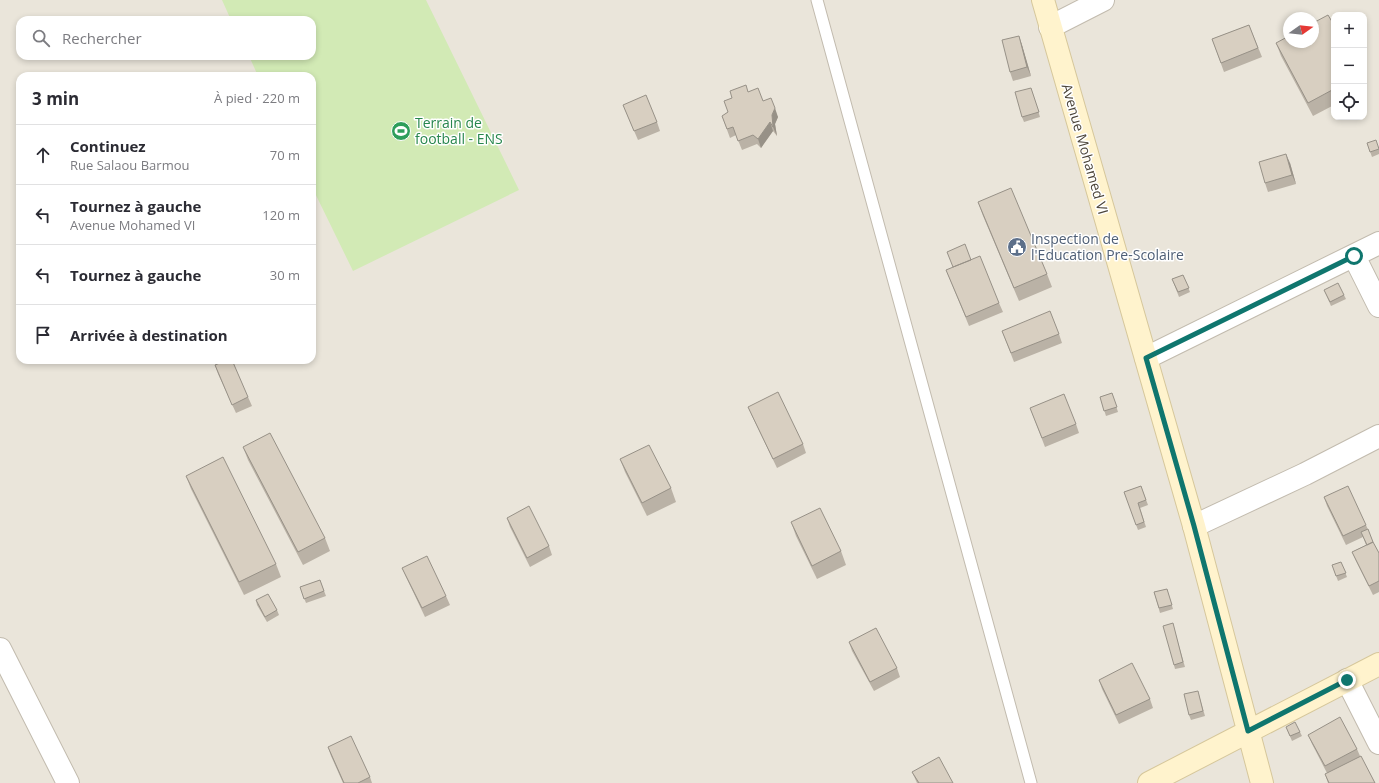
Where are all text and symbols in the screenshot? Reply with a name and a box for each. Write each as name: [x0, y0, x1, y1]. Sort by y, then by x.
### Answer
north arrow: [1283, 12, 1319, 48]
map controls: [1331, 12, 1367, 120]
button: +: [1331, 12, 1367, 48]
search box: [16, 16, 316, 60]
icon: search: [30, 27, 52, 49]
text: Rechercher: [62, 28, 142, 48]
button: −: [1331, 48, 1367, 84]
street label: Avenue Mohamed VI: [1058, 81, 1113, 216]
button: locate: [1331, 84, 1367, 120]
text: 3 min: [32, 87, 79, 110]
text: À pied · 220 m: [214, 89, 300, 107]
place label: Terrain de football - ENS: [415, 113, 503, 148]
sports icon: Terrain de football - ENS: [390, 120, 412, 142]
text: Continuez: [70, 136, 146, 156]
icon: ahead: [32, 144, 54, 166]
text: 70 m: [270, 146, 300, 164]
text: Rue Salaou Barmou: [70, 156, 189, 174]
text: Tournez à gauche: [70, 196, 201, 216]
icon: left: [32, 204, 54, 226]
text: 120 m: [262, 206, 300, 224]
text: Avenue Mohamed VI: [70, 216, 195, 234]
place label: Inspection de l'Education Pre-Scolaire: [1031, 229, 1184, 264]
public building icon: Inspection de l'Education Pre-Scolaire: [1006, 236, 1028, 258]
route start: [1345, 247, 1363, 265]
icon: left: [32, 264, 54, 286]
text: Tournez à gauche: [70, 265, 201, 285]
text: 30 m: [270, 266, 300, 284]
icon: arrive: [32, 324, 54, 346]
text: Arrivée à destination: [70, 325, 228, 345]
route end: [1338, 671, 1356, 689]

